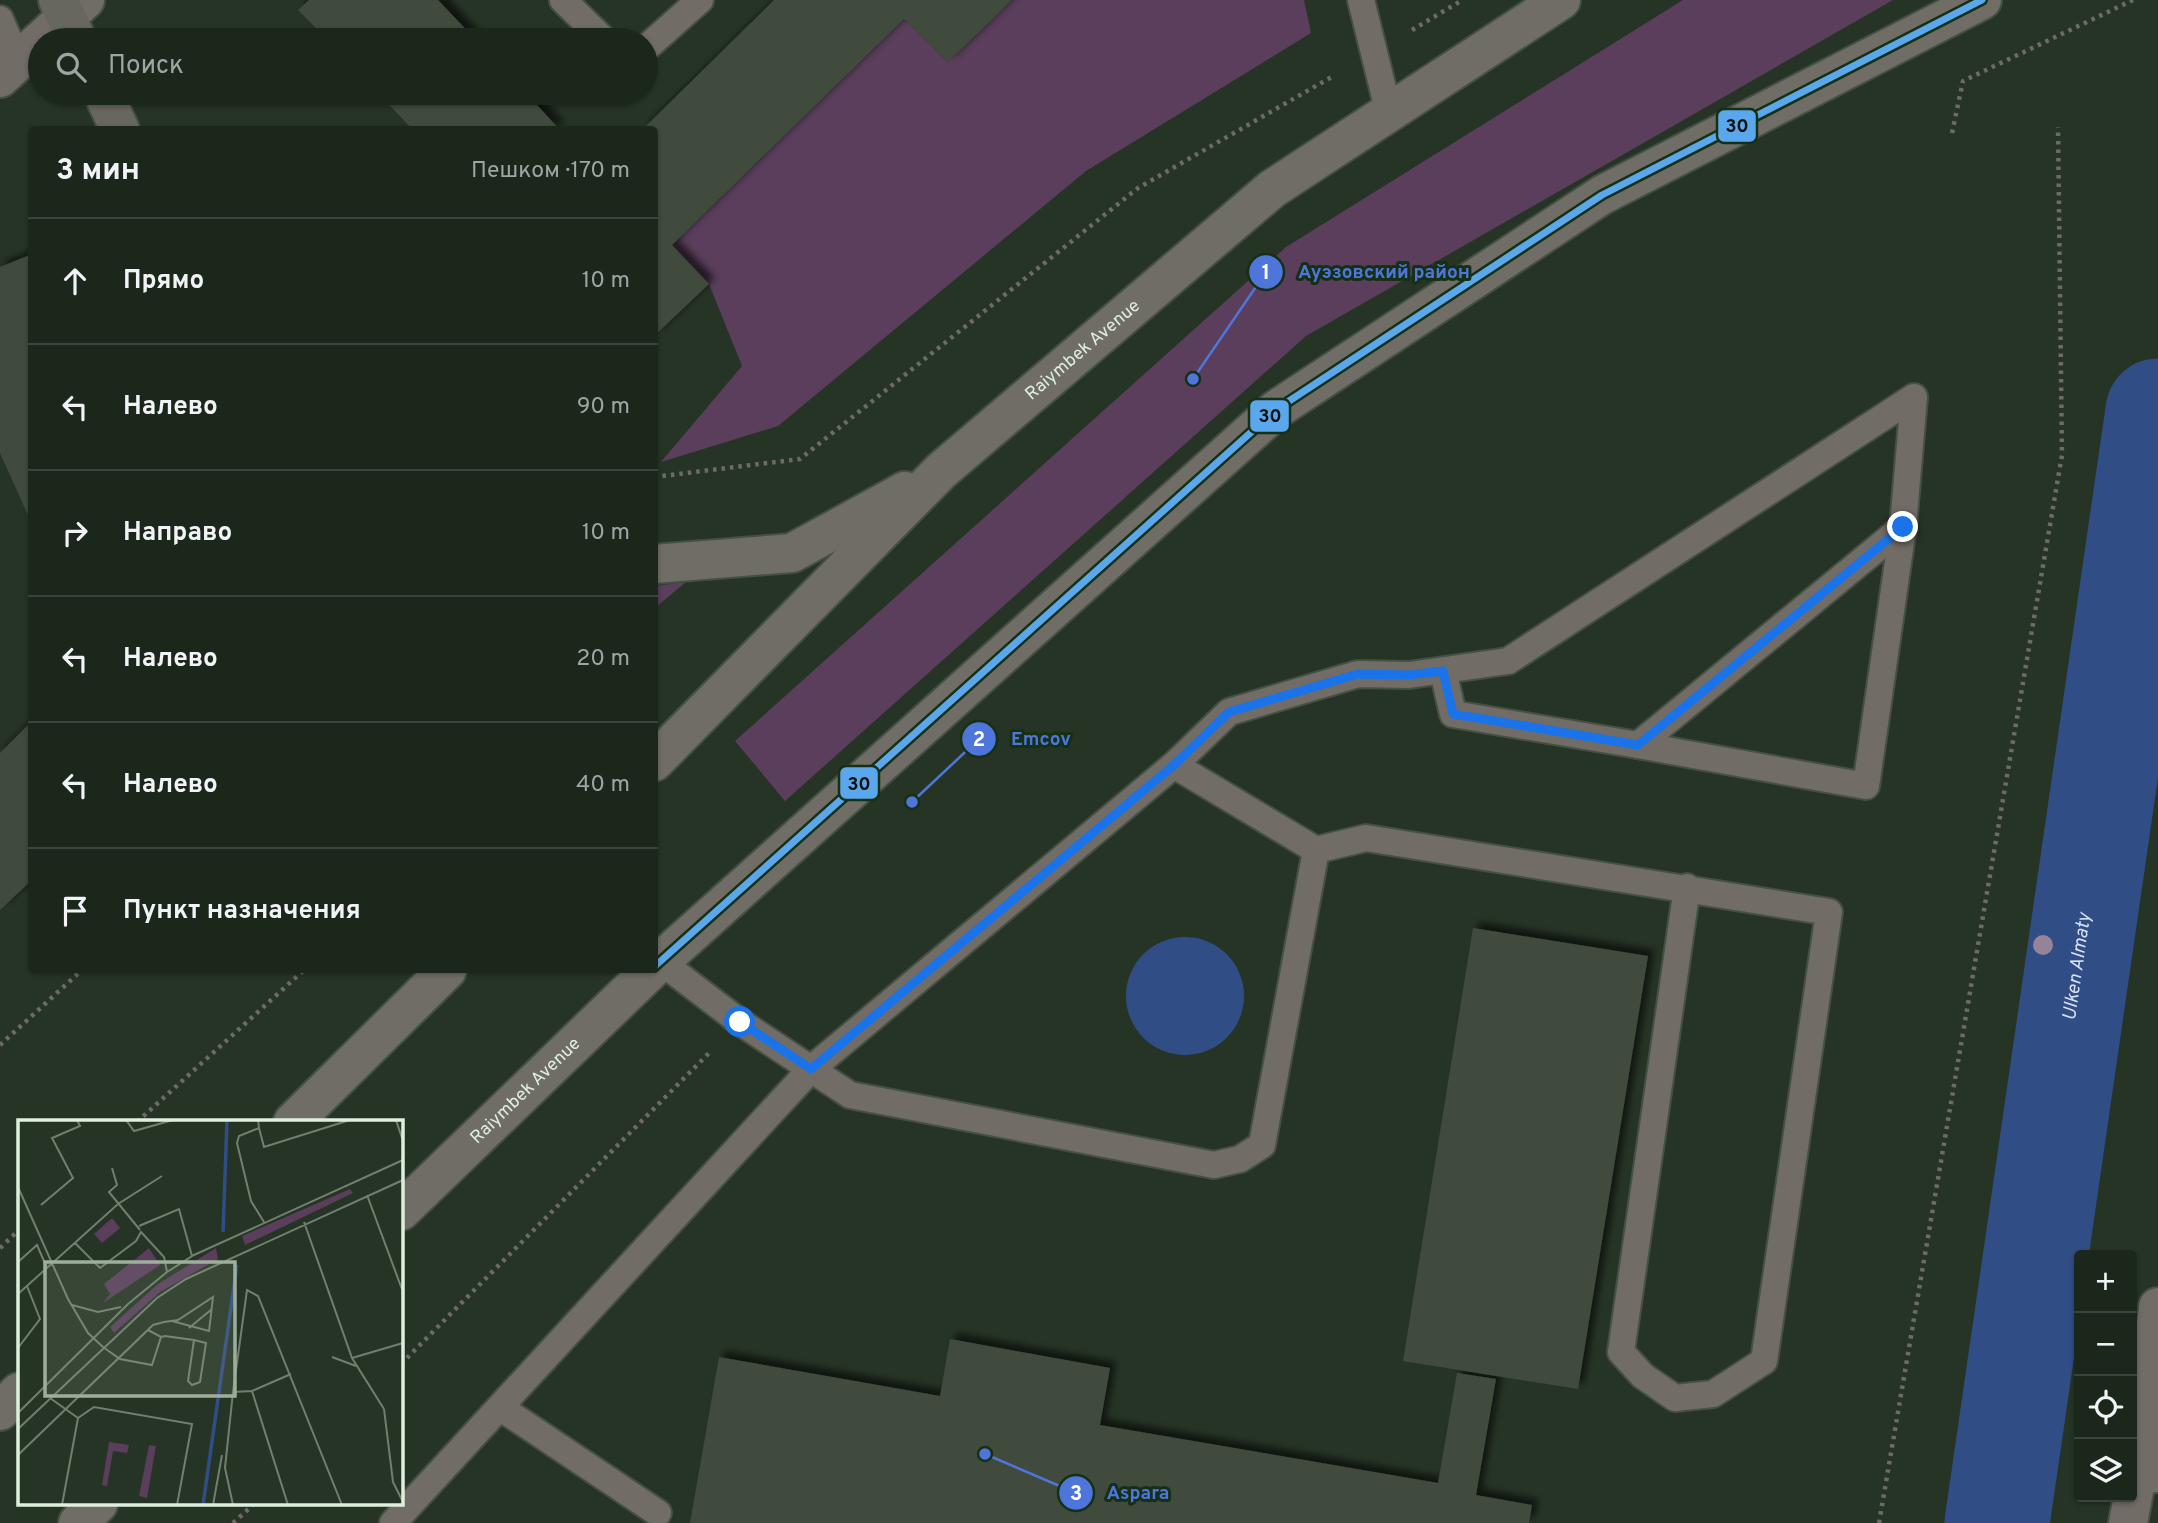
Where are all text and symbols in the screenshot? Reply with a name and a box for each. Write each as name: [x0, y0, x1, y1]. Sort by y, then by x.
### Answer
search box: [28, 28, 658, 105]
icon: search: [52, 48, 90, 86]
text: Поиск: [108, 50, 184, 83]
line badge: 30: [1717, 109, 1757, 143]
text: 30: [1725, 115, 1749, 139]
text: 3 мин: [56, 153, 140, 190]
text: Пешком · 170 m: [471, 157, 630, 186]
callout: Ауэзовский район: [1249, 252, 1484, 292]
text: 1: [1262, 260, 1270, 287]
text: Ауэзовский район: [1298, 261, 1470, 285]
icon: ahead: [56, 262, 94, 300]
text: Прямо: [123, 265, 204, 298]
text: 10 m: [582, 267, 630, 296]
street label: Raiymbek Avenue: [1020, 295, 1145, 406]
icon: left: [56, 388, 94, 426]
text: Налево: [123, 391, 218, 424]
text: 90 m: [577, 393, 630, 422]
line badge: 30: [1249, 399, 1290, 433]
text: 30: [1258, 405, 1282, 429]
route end: [1887, 511, 1918, 542]
icon: right: [56, 514, 94, 552]
text: Направо: [123, 517, 232, 550]
text: 10 m: [582, 519, 630, 548]
icon: left: [56, 640, 94, 678]
text: Налево: [123, 643, 218, 676]
text: 20 m: [576, 645, 630, 674]
callout: Emcov: [962, 719, 1085, 759]
text: 2: [973, 727, 985, 754]
text: Emcov: [1011, 728, 1071, 752]
icon: left: [56, 766, 94, 804]
line badge: 30: [839, 766, 879, 800]
text: Налево: [123, 769, 218, 802]
text: 40 m: [576, 771, 630, 800]
text: 30: [847, 773, 871, 797]
icon: arrive: [56, 892, 94, 930]
text: Пункт назначения: [123, 895, 361, 928]
water label: Ulken Almaty: [2058, 910, 2097, 1022]
route start: [724, 1006, 755, 1037]
street label: Raiymbek Avenue: [466, 1033, 585, 1149]
inset map: [18, 1120, 402, 1506]
map controls: [2074, 1250, 2137, 1502]
button: +: [2074, 1250, 2137, 1313]
button: −: [2074, 1313, 2137, 1376]
button: locate: [2074, 1376, 2137, 1439]
button: layers: [2074, 1439, 2137, 1502]
callout: Aspara: [1058, 1473, 1184, 1513]
text: 3: [1070, 1481, 1082, 1508]
text: Aspara: [1107, 1482, 1169, 1506]

